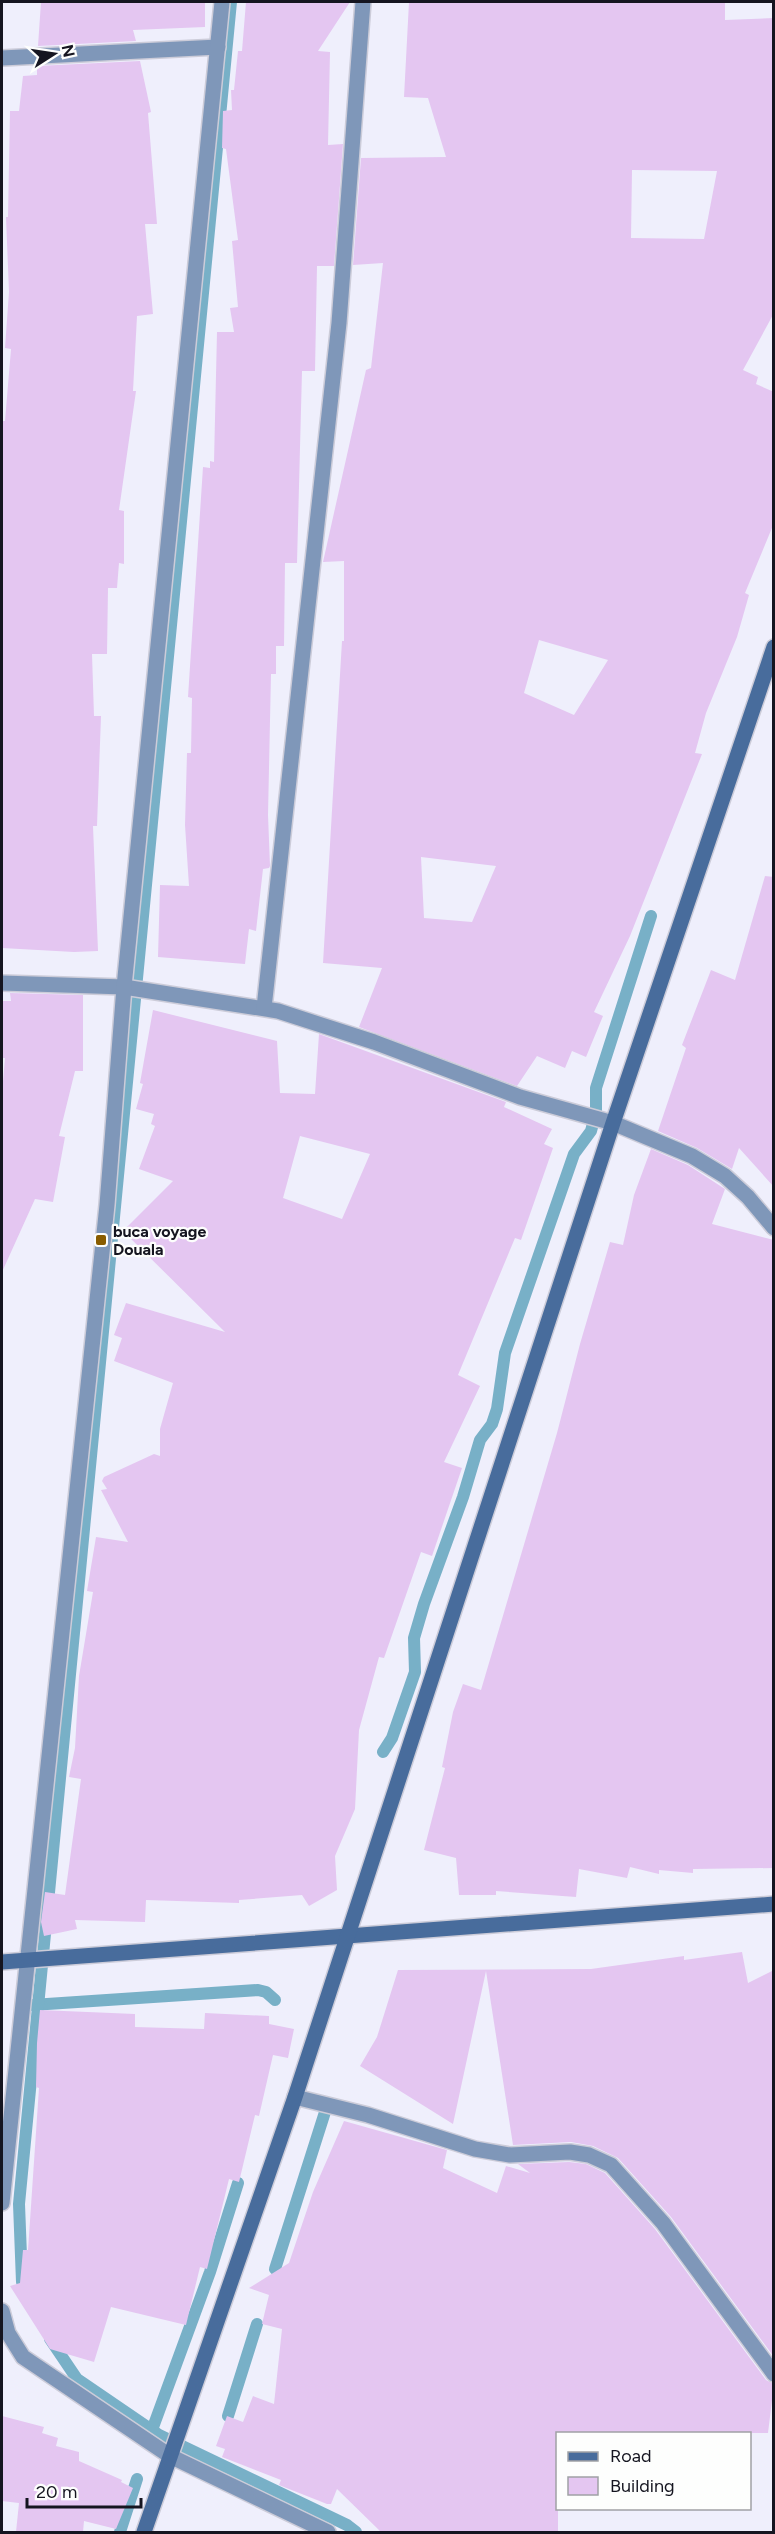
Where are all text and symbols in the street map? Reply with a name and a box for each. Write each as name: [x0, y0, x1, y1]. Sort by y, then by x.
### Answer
north arrow: [24, 24, 84, 84]
text: N: [58, 43, 79, 59]
place label: buca voyage Douala: [113, 1222, 206, 1259]
marker: buca voyage Douala: [94, 1233, 108, 1247]
legend: [556, 2432, 751, 2510]
text: Road: [610, 2445, 651, 2467]
scale bar: [27, 2471, 141, 2509]
text: Building: [610, 2475, 675, 2497]
text: 20 m: [36, 2481, 77, 2503]

